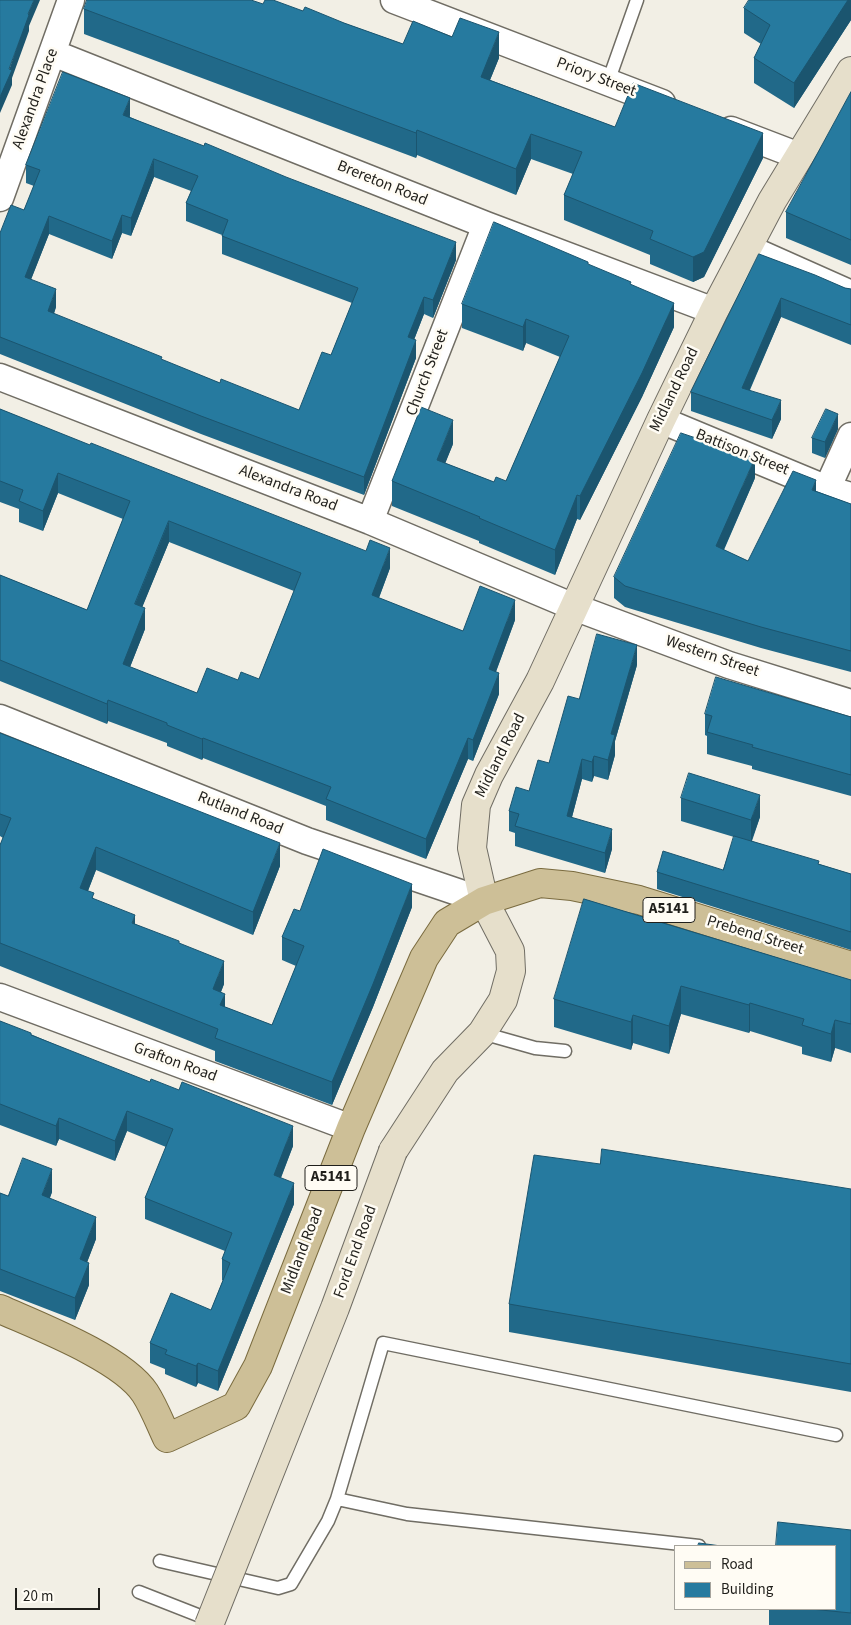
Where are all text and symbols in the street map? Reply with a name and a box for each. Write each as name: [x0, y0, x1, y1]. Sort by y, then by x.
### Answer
street label: Alexandra Place: [9, 46, 63, 152]
street label: Priory Street: [553, 54, 639, 102]
street label: Brereton Road: [334, 157, 430, 211]
street label: Church Street: [403, 327, 453, 419]
street label: Midland Road: [646, 345, 704, 435]
street label: Battison Street: [692, 426, 792, 480]
street label: Alexandra Road: [236, 461, 340, 517]
street label: Western Street: [663, 632, 761, 682]
street label: Midland Road: [472, 711, 530, 801]
street label: Rutland Road: [194, 788, 286, 840]
road number: A5141: [643, 898, 695, 922]
street label: Prebend Street: [704, 912, 806, 960]
street label: Grafton Road: [131, 1039, 219, 1087]
road number: A5141: [305, 1166, 357, 1190]
street label: Ford End Road: [330, 1203, 382, 1301]
street label: Midland Road: [278, 1205, 328, 1297]
legend: [674, 1545, 836, 1610]
text: Road: [721, 1554, 753, 1575]
scale bar: [18, 1578, 102, 1610]
text: Building: [721, 1579, 773, 1600]
text: 20 m: [23, 1586, 53, 1607]

